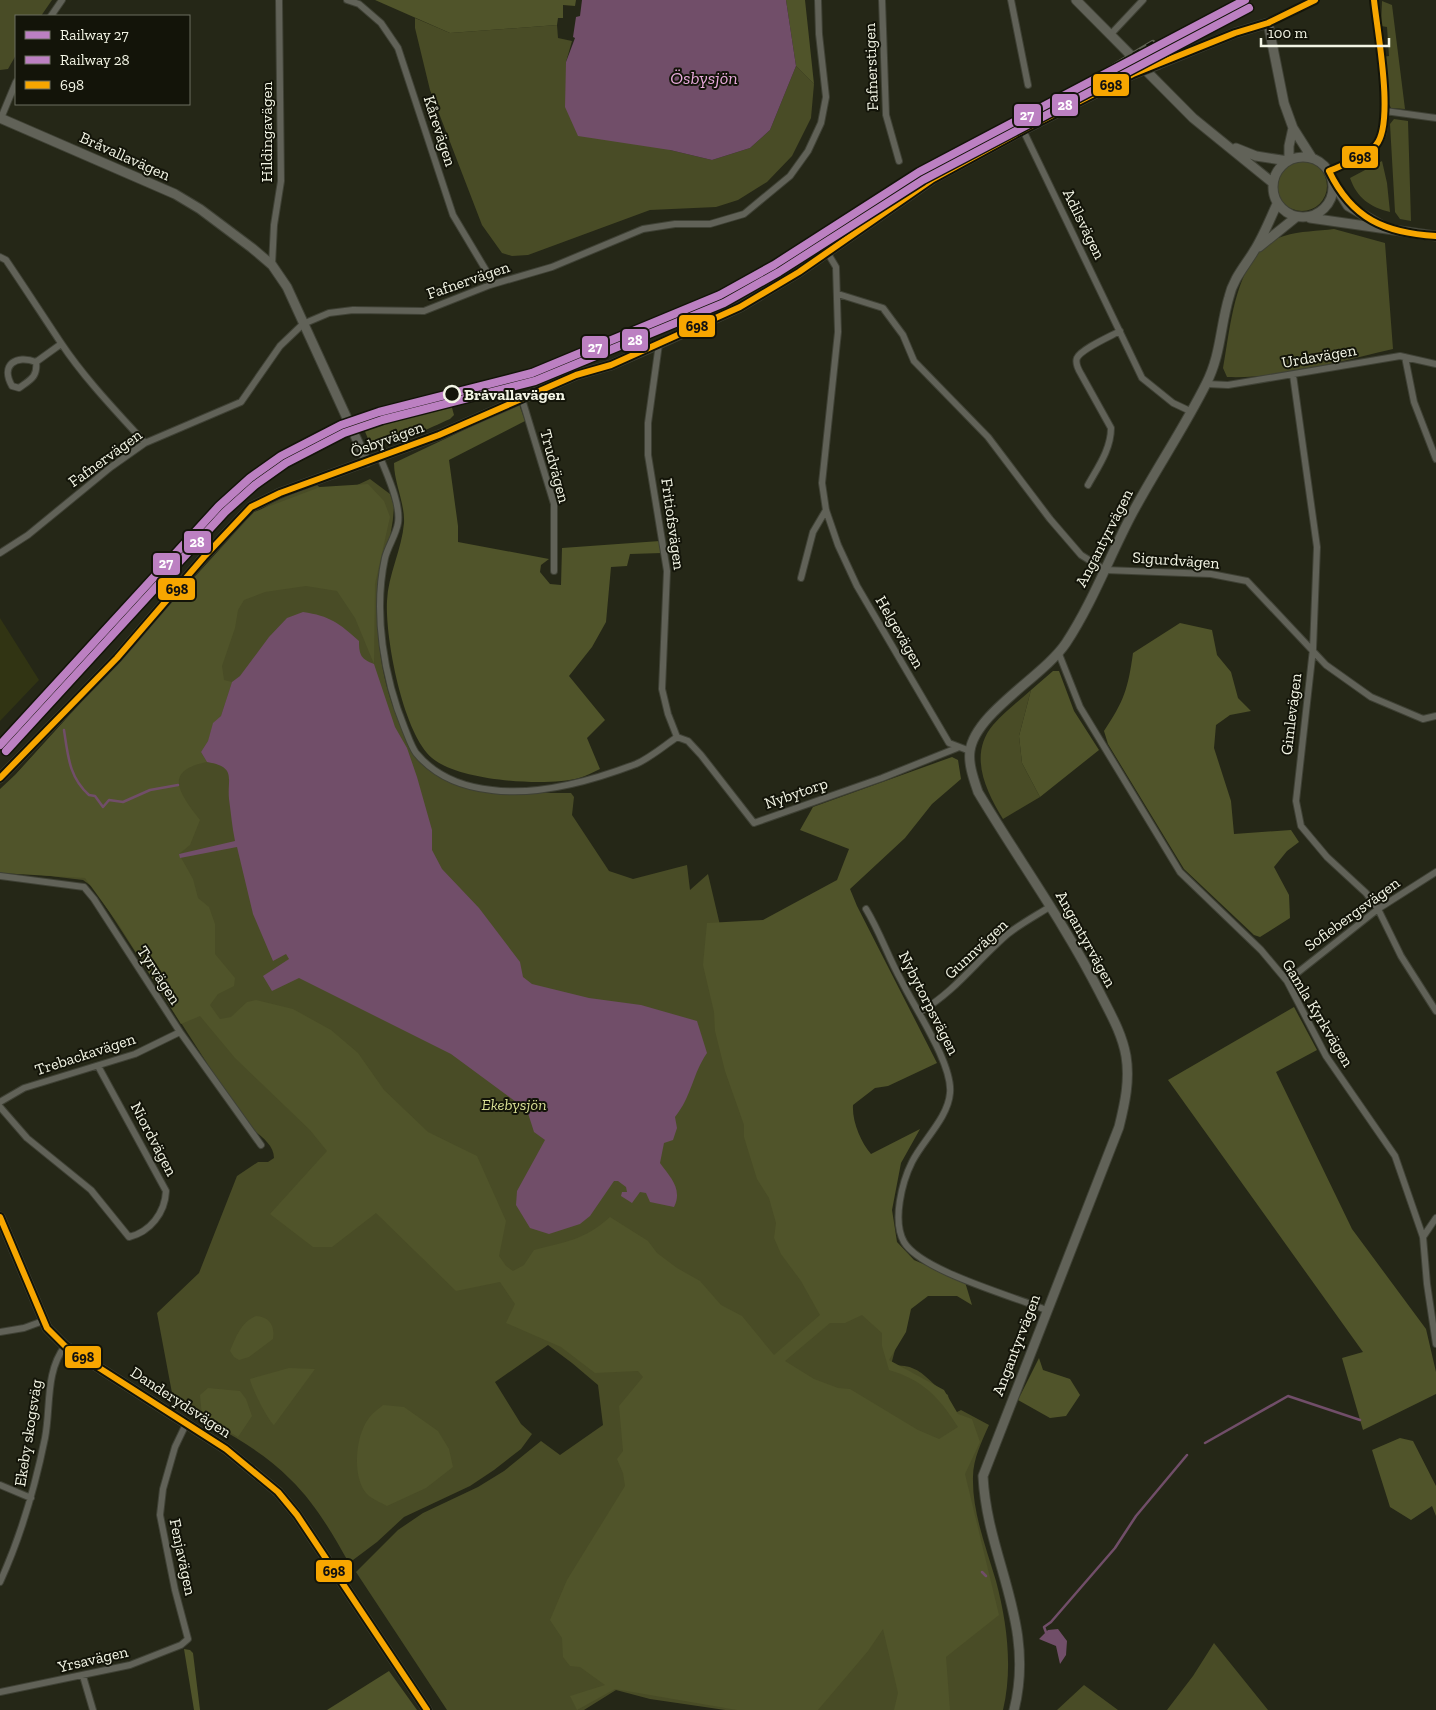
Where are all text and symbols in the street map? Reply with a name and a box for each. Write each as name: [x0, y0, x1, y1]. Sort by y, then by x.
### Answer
legend: [15, 15, 190, 105]
scale bar: [1261, 15, 1388, 47]
street label: Fafnerstigen: [860, 22, 882, 111]
text: 100 m: [1268, 24, 1307, 42]
text: Railway 27: [60, 26, 128, 44]
text: Railway 28: [60, 51, 129, 69]
water label: Ösbysjön: [670, 67, 738, 89]
line badge: 698: [1092, 73, 1130, 97]
text: 698: [60, 76, 84, 94]
text: 698: [1100, 77, 1123, 94]
street label: Hildingavägen: [257, 81, 276, 182]
street label: Kårevägen: [420, 93, 461, 170]
line badge: 28: [1051, 93, 1079, 117]
text: 28: [1057, 97, 1073, 114]
line badge: 27: [1013, 103, 1042, 127]
text: 27: [1020, 107, 1034, 124]
street label: Bråvallavägen: [77, 128, 174, 185]
line badge: 698: [1341, 145, 1379, 169]
text: 698: [1349, 149, 1372, 166]
street label: Adilsvägen: [1059, 186, 1110, 263]
street label: Fafnervägen: [424, 257, 513, 303]
line badge: 698: [678, 314, 716, 338]
text: 698: [686, 318, 709, 335]
line badge: 28: [621, 328, 649, 352]
text: 28: [627, 332, 643, 349]
line badge: 27: [581, 335, 609, 359]
text: 27: [588, 339, 602, 356]
street label: Urdavägen: [1280, 340, 1359, 372]
marker: Bråvallavägen: [443, 385, 461, 403]
place label: Bråvallavägen: [464, 385, 565, 404]
street label: Ösbyvägen: [348, 417, 427, 461]
street label: Fafnervägen: [65, 424, 146, 491]
street label: Trudvägen: [536, 427, 574, 506]
street label: Fritiofsvägen: [657, 477, 689, 572]
street label: Angantyrvägen: [1071, 485, 1137, 590]
line badge: 28: [183, 530, 212, 554]
text: 28: [189, 534, 205, 551]
street label: Sigurdvägen: [1132, 547, 1221, 573]
line badge: 27: [152, 552, 181, 576]
text: 27: [159, 555, 173, 572]
line badge: 698: [157, 577, 196, 601]
text: 698: [166, 581, 189, 598]
street label: Helgevägen: [872, 592, 929, 672]
street label: Gimlevägen: [1277, 671, 1306, 756]
street label: Nybytorp: [762, 773, 830, 813]
street label: Sofiebergsvägen: [1301, 873, 1404, 955]
street label: Angantyrvägen: [1052, 887, 1121, 991]
street label: Gunnvägen: [941, 914, 1012, 983]
street label: Tyrvägen: [133, 942, 185, 1008]
street label: Nybytorpsvägen: [895, 948, 964, 1059]
street label: Gamla Kyrkvägen: [1278, 956, 1358, 1071]
street label: Trebackavägen: [32, 1029, 138, 1079]
park label: Ekebysjön: [481, 1095, 547, 1114]
street label: Niordvägen: [127, 1099, 182, 1180]
street label: Angantyrvägen: [988, 1291, 1044, 1399]
line badge: 698: [64, 1345, 102, 1369]
text: 698: [72, 1349, 95, 1366]
street label: Danderydsvägen: [127, 1362, 236, 1442]
street label: Ekeby skogsväg: [10, 1378, 46, 1488]
street label: Fenjavägen: [166, 1517, 201, 1598]
line badge: 698: [315, 1559, 353, 1583]
text: 698: [323, 1563, 346, 1580]
street label: Yrsavägen: [55, 1642, 131, 1677]

